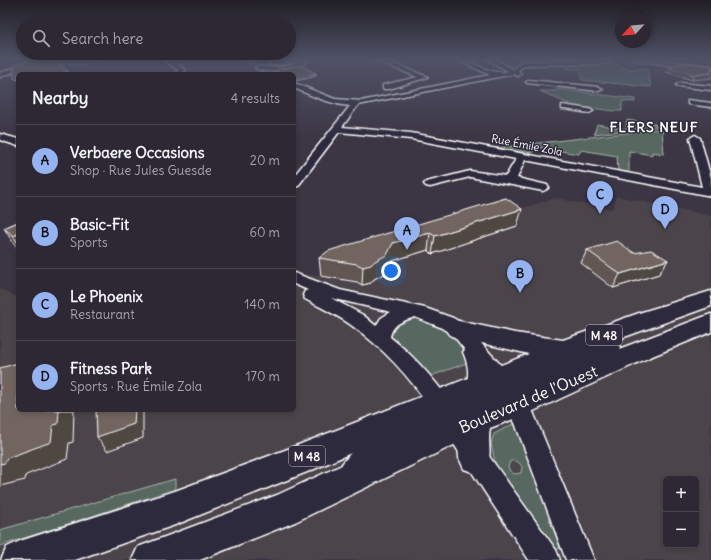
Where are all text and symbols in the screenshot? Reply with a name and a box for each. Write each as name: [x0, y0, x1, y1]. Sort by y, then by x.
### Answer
north arrow: [615, 12, 651, 48]
search box: [16, 16, 296, 60]
icon: search: [30, 27, 52, 49]
text: Search here: [62, 29, 143, 48]
text: Nearby: [32, 87, 88, 109]
text: 4 results: [231, 90, 280, 107]
district label: FLERS NEUF: [609, 118, 699, 136]
street label: Rue Émile Zola: [490, 130, 564, 159]
text: Verbaere Occasions: [70, 143, 205, 162]
text: A: [41, 152, 49, 169]
text: 20 m: [250, 152, 280, 169]
text: Shop · Rue Jules Guesde: [70, 162, 212, 179]
pin: C: [587, 181, 613, 214]
pin: D: [652, 196, 678, 229]
text: Basic-Fit: [70, 215, 129, 234]
pin: A: [394, 217, 420, 250]
text: B: [41, 224, 49, 241]
text: 60 m: [249, 224, 280, 241]
text: Sports: [70, 234, 108, 251]
pin: B: [507, 260, 533, 293]
your location: [381, 261, 401, 281]
text: Le Phoenix: [70, 287, 143, 306]
text: C: [41, 296, 49, 313]
text: 140 m: [244, 296, 280, 313]
text: Restaurant: [70, 306, 135, 323]
road number: M 48: [586, 325, 622, 345]
text: Fitness Park: [70, 359, 152, 378]
street label: Boulevard de l'Ouest: [456, 361, 601, 437]
text: D: [40, 368, 50, 385]
text: 170 m: [245, 368, 280, 385]
text: Sports · Rue Émile Zola: [70, 378, 202, 395]
road number: M 48: [289, 446, 325, 466]
map controls: [663, 476, 699, 548]
button: +: [663, 476, 699, 512]
button: −: [663, 512, 699, 548]

